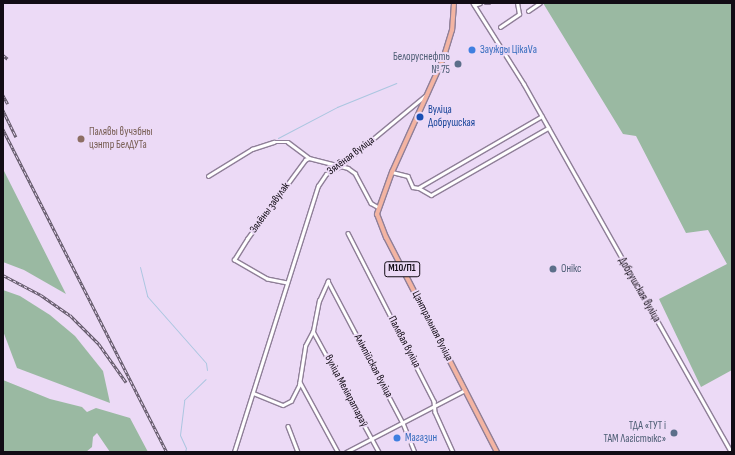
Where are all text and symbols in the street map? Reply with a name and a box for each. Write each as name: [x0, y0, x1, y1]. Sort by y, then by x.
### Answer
place label: Заужды ЦікаVа: [480, 43, 537, 57]
marker: Заужды ЦікаVа: [467, 45, 477, 55]
place label: Белоруснефть № 75: [393, 51, 450, 77]
marker: Белоруснефть № 75: [453, 59, 463, 69]
place label: Вуліца Добрушская: [428, 104, 475, 130]
marker: Вуліца Добрушская: [415, 112, 425, 122]
place label: Палявы вучэбны цэнтр БелДУТа: [89, 126, 153, 152]
marker: Палявы вучэбны цэнтр БелДУТа: [76, 134, 86, 144]
street label: Зялёная вуліца: [325, 134, 377, 178]
street label: Зялёны завулак: [247, 180, 293, 236]
street label: Добрушская вуліца: [615, 255, 663, 325]
road number: М10/П1: [384, 261, 420, 277]
place label: Онікс: [561, 262, 582, 276]
marker: Онікс: [548, 264, 558, 274]
street label: Цэнтральная вуліца: [409, 289, 455, 363]
street label: Палявая вуліца: [385, 314, 423, 370]
street label: Алімпійская вуліца: [351, 332, 395, 400]
street label: вуліца Меліяратараў: [321, 353, 371, 429]
place label: ТДА «ТУТ і ТАМ Лагістыкс»: [603, 420, 666, 446]
marker: ТДА «ТУТ і ТАМ Лагістыкс»: [669, 428, 679, 438]
place label: Магазин: [405, 431, 437, 445]
marker: Магазин: [392, 433, 402, 443]

